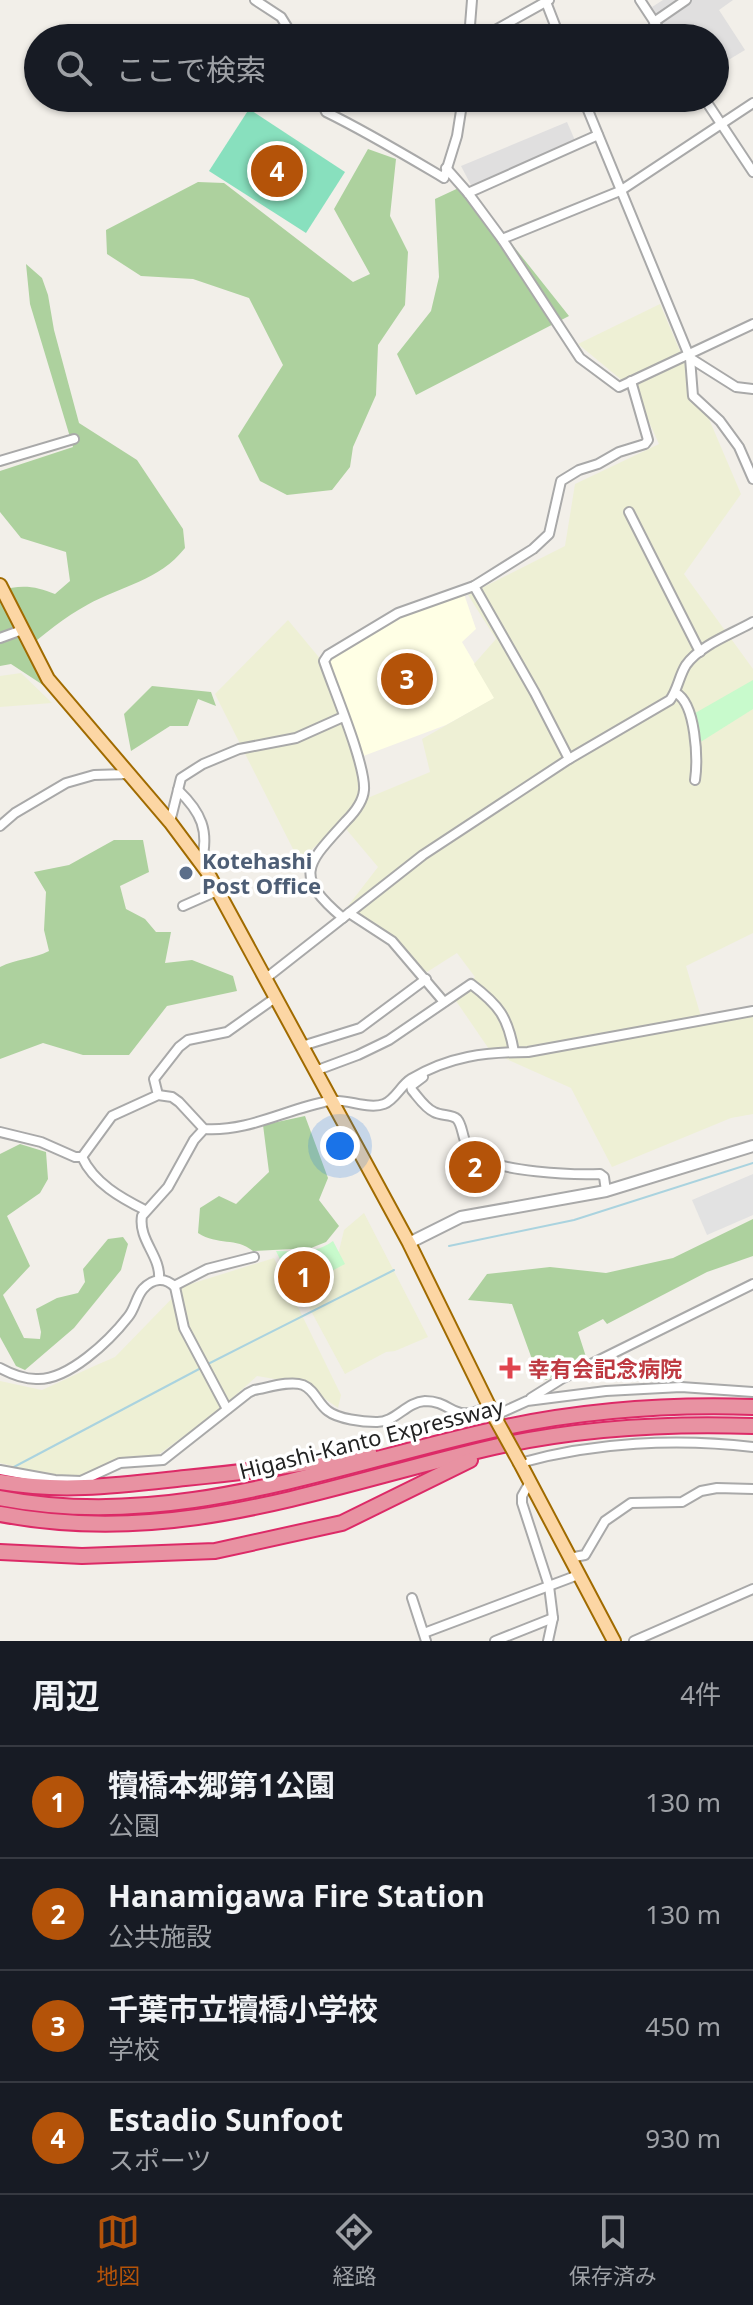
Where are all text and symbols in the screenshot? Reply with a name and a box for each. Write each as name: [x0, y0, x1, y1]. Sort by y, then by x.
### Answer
search box: [24, 24, 729, 112]
icon: search: [52, 46, 96, 90]
text: ここで検索: [116, 49, 266, 90]
pin: 4: [251, 141, 303, 201]
pin: 3: [381, 649, 433, 709]
place label: Kotehashi Post Office: [202, 845, 321, 900]
marker: Kotehashi Post Office: [177, 864, 195, 882]
your location: [320, 1126, 360, 1166]
pin: 2: [449, 1137, 501, 1197]
pin: 1: [278, 1247, 330, 1307]
place label: 幸有会記念病院: [528, 1353, 682, 1383]
marker: 幸有会記念病院: [499, 1357, 521, 1379]
street label: Higashi-Kanto Expressway: [236, 1390, 507, 1485]
text: 周辺: [32, 1672, 100, 1718]
text: 4件: [680, 1676, 721, 1712]
text: 犢橋本郷第1公園: [108, 1764, 335, 1805]
text: 1: [51, 1784, 65, 1820]
text: 130 m: [645, 1784, 721, 1820]
text: 公園: [108, 1807, 160, 1843]
text: Hanamigawa Fire Station: [108, 1875, 485, 1916]
text: 2: [51, 1896, 65, 1932]
text: 130 m: [645, 1896, 721, 1932]
text: 公共施設: [108, 1918, 212, 1954]
text: 千葉市立犢橋小学校: [108, 1988, 378, 2029]
text: 3: [51, 2008, 65, 2044]
text: 450 m: [645, 2008, 721, 2044]
text: 学校: [108, 2031, 160, 2067]
text: Estadio Sunfoot: [108, 2099, 343, 2140]
text: 4: [51, 2120, 65, 2156]
text: 930 m: [645, 2120, 721, 2156]
text: スポーツ: [108, 2142, 211, 2178]
tab: 地図: [96, 2210, 140, 2290]
tab: 経路: [332, 2210, 377, 2290]
tab: 保存済み: [569, 2210, 657, 2290]

